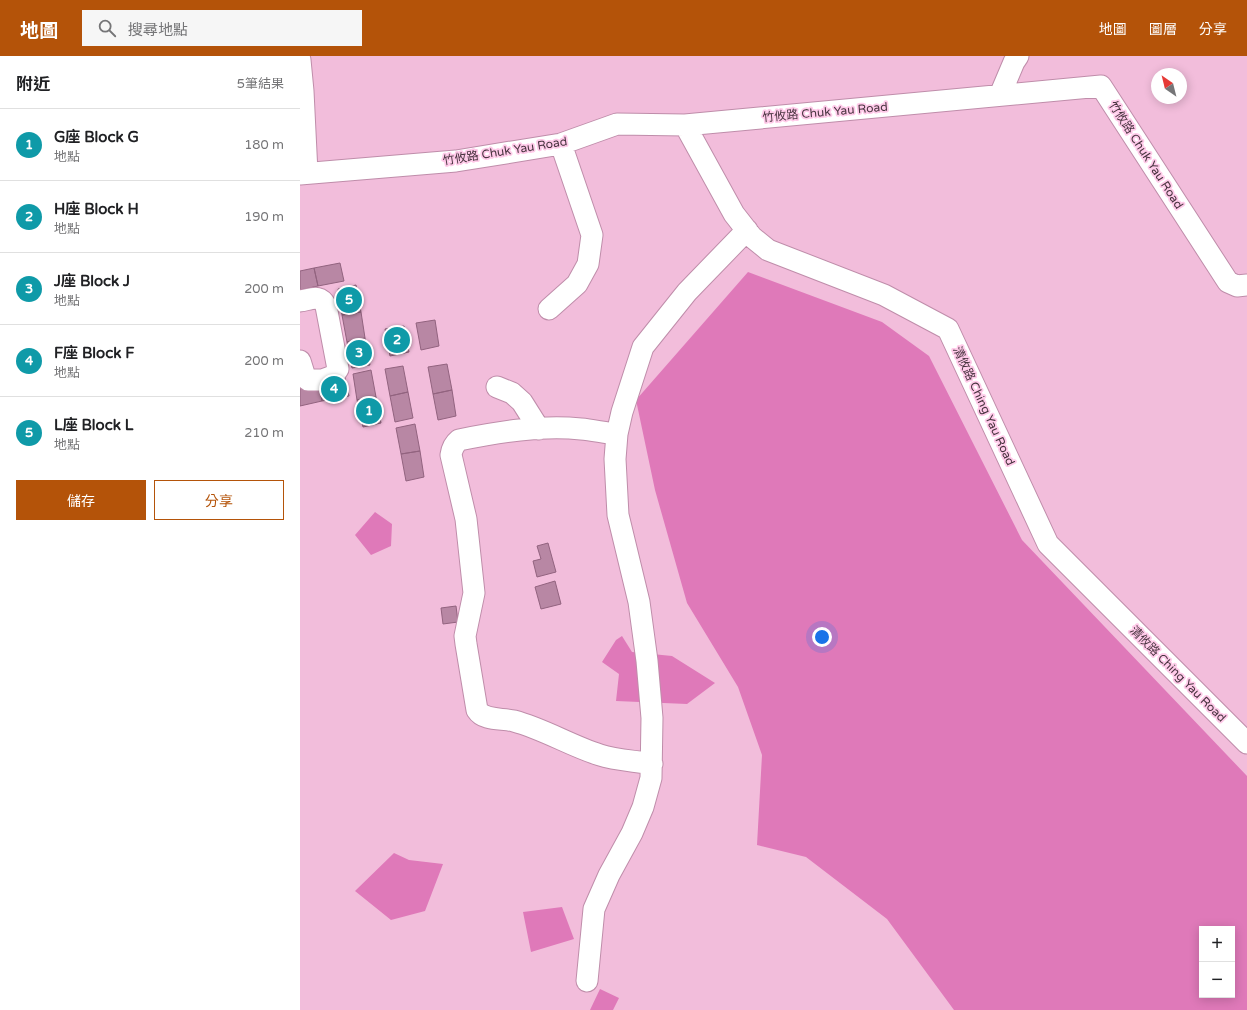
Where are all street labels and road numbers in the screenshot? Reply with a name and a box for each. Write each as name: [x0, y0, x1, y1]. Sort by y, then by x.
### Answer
street label: 竹攸路 Chuk Yau Road: [1106, 98, 1186, 212]
street label: 竹攸路 Chuk Yau Road: [762, 100, 888, 124]
street label: 竹攸路 Chuk Yau Road: [442, 134, 568, 168]
street label: 清攸路 Ching Yau Road: [950, 344, 1018, 468]
street label: 清攸路 Ching Yau Road: [1127, 623, 1229, 725]

